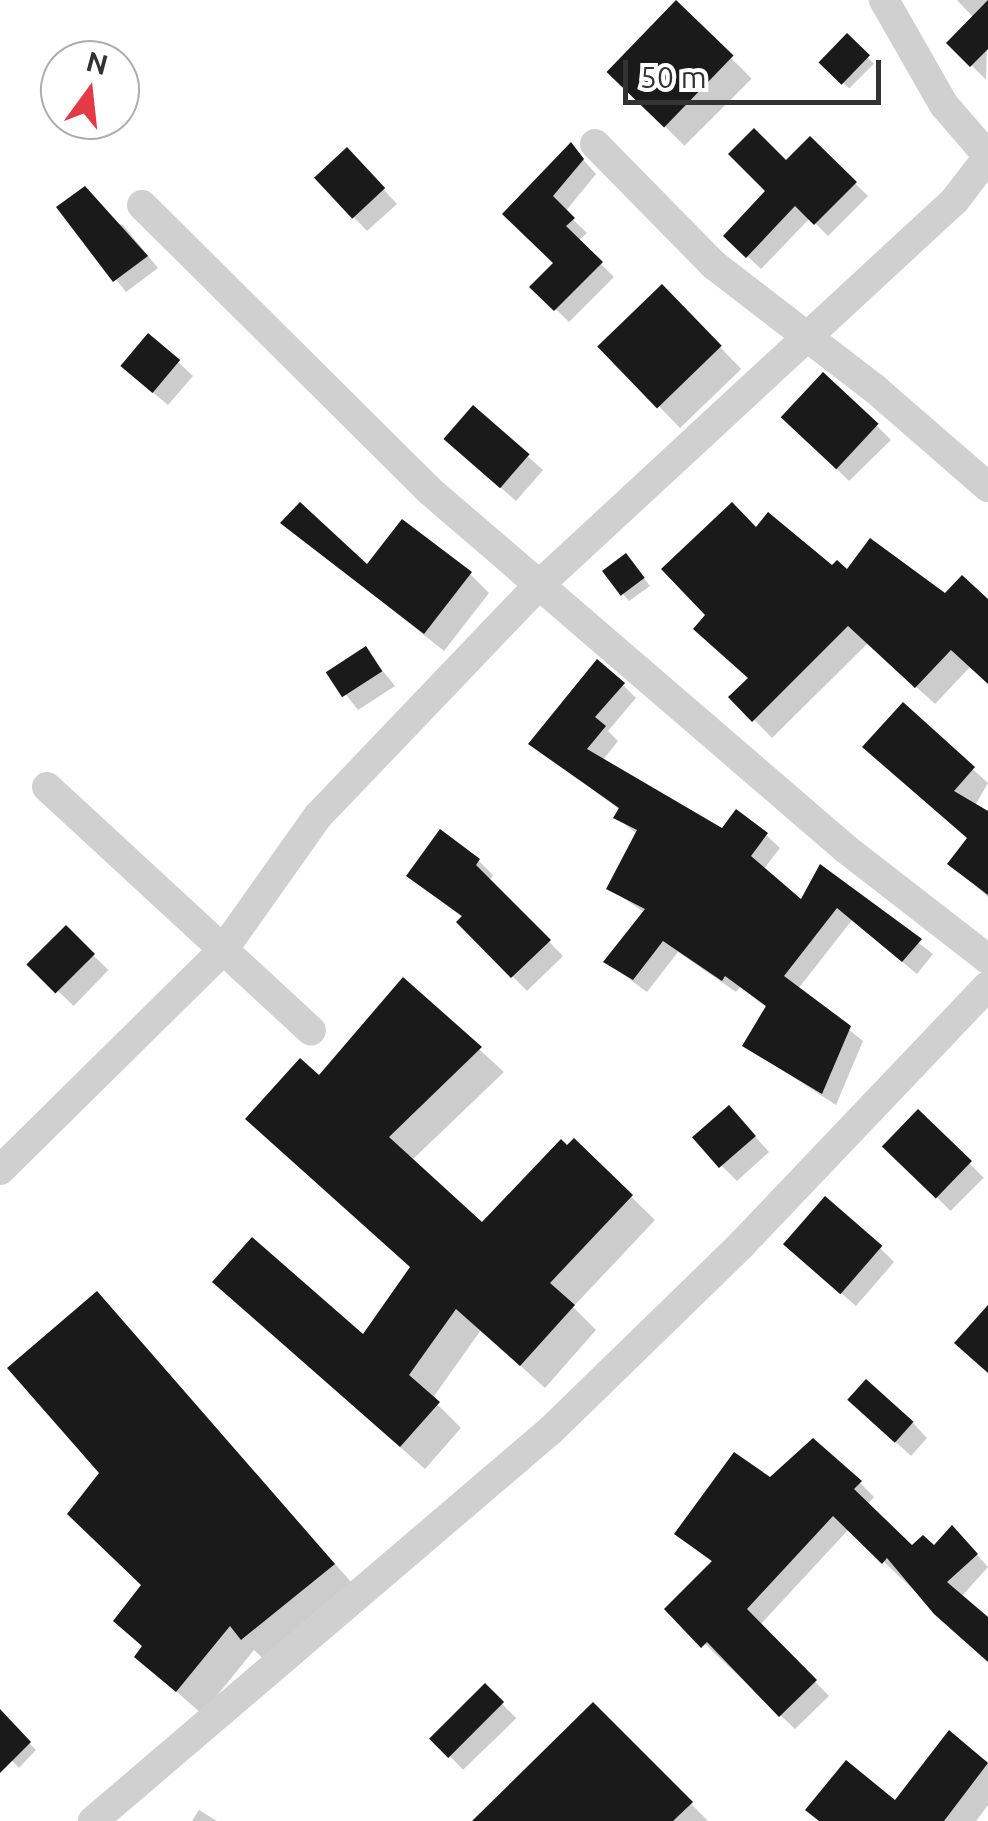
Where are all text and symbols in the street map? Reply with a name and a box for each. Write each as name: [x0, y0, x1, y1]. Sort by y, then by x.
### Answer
north arrow: [40, 40, 140, 140]
scale bar: [628, 40, 886, 102]
text: N: [83, 45, 111, 80]
text: 50 m: [640, 60, 707, 94]

